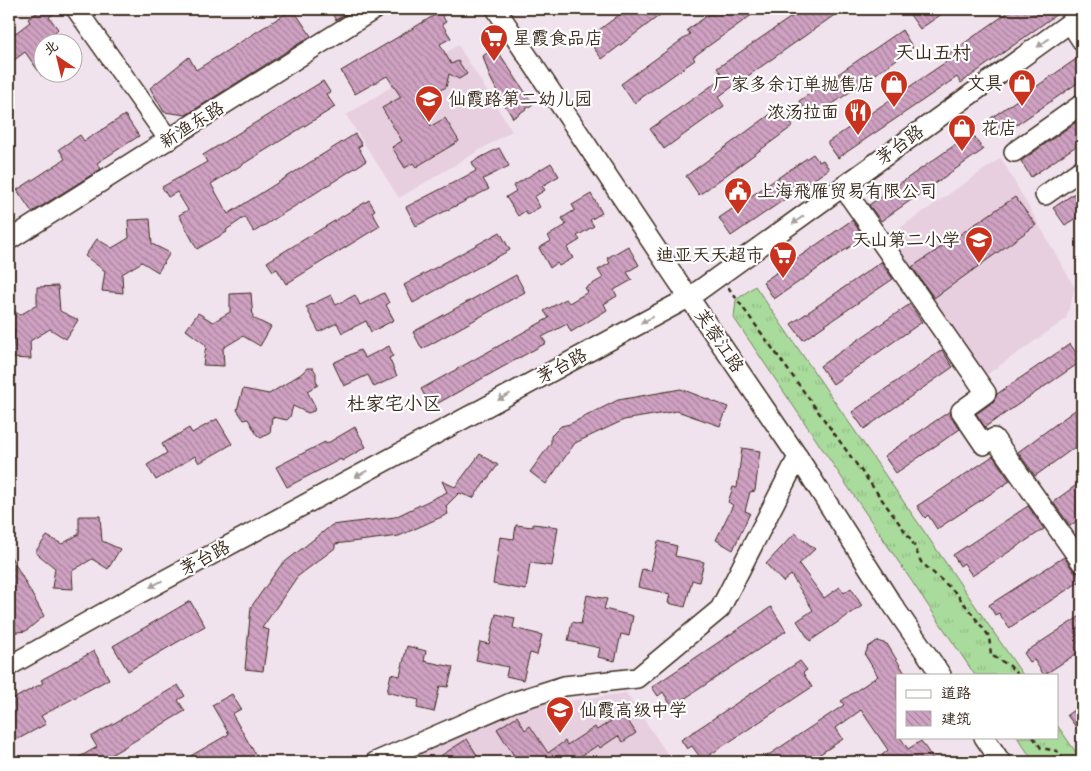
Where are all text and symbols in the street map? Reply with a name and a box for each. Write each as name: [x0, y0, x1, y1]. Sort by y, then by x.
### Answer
supermarket icon: 星霞食品店: [479, 23, 509, 62]
place label: 星霞食品店: [513, 27, 603, 50]
north arrow: [32, 32, 82, 82]
text: 北: [40, 37, 61, 59]
one-way arrow: [1036, 38, 1050, 48]
district label: 天山五村: [895, 41, 971, 65]
shop icon: 文具: [1007, 68, 1037, 107]
shop icon: 厂家多余订单抛售店: [879, 69, 909, 108]
place label: 文具: [967, 72, 1003, 95]
place label: 厂家多余订单抛售店: [713, 73, 875, 96]
school or university icon: 仙霞路第二幼儿园: [414, 84, 444, 123]
place label: 仙霞路第二幼儿园: [448, 88, 592, 111]
street label: 新渔东路: [155, 96, 229, 154]
restaurant icon: 浓汤拉面: [843, 97, 873, 136]
place label: 浓汤拉面: [767, 101, 839, 124]
shop icon: 花店: [947, 113, 977, 152]
place label: 花店: [981, 117, 1017, 140]
street label: 茅台路: [871, 120, 929, 170]
public building icon: 上海飛雁贸易有限公司: [723, 176, 753, 215]
place label: 上海飛雁贸易有限公司: [757, 180, 937, 203]
one-way arrow: [791, 215, 804, 225]
school or university icon: 天山第二小学: [964, 225, 994, 264]
place label: 天山第二小学: [852, 229, 960, 252]
supermarket icon: 迪亚天天超市: [768, 240, 798, 279]
place label: 迪亚天天超市: [656, 244, 764, 267]
street label: 芙蓉江路: [689, 305, 749, 377]
one-way arrow: [640, 316, 653, 325]
street label: 茅台路: [533, 343, 591, 389]
district label: 杜家宅小区: [346, 392, 442, 416]
one-way arrow: [497, 393, 510, 402]
one-way arrow: [353, 470, 368, 478]
street label: 茅台路: [176, 535, 234, 581]
one-way arrow: [149, 580, 162, 589]
legend: [896, 674, 1058, 738]
text: 道路: [941, 684, 971, 703]
school or university icon: 仙霞高级中学: [545, 695, 575, 734]
place label: 仙霞高级中学: [579, 699, 687, 722]
text: 建筑: [941, 710, 971, 729]

